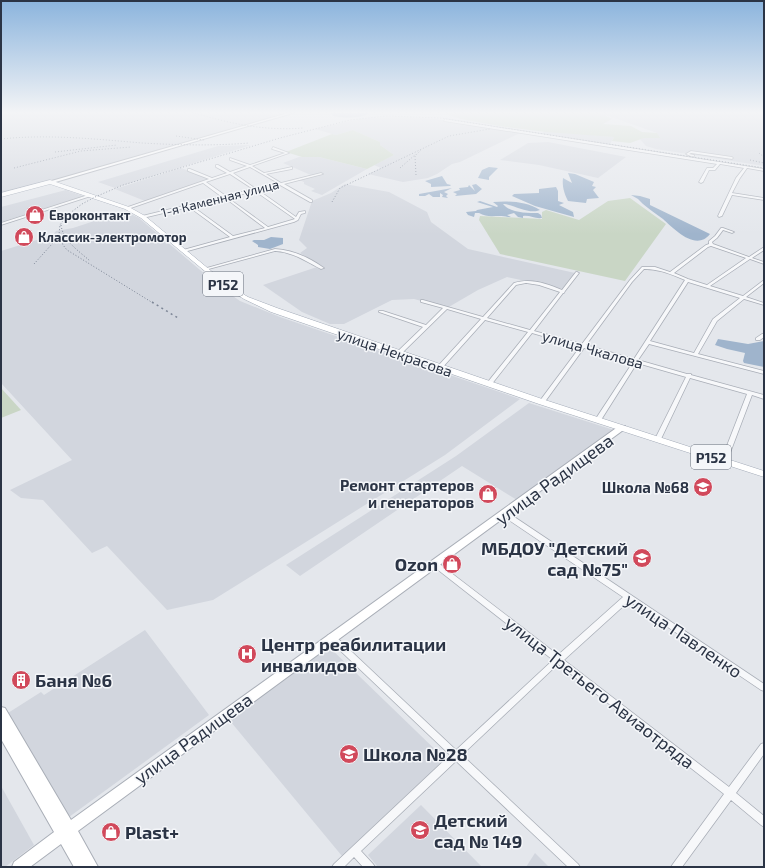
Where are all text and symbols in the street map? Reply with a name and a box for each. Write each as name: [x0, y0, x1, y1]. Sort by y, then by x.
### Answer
street label: 1-я Каменная улица: [159, 176, 281, 220]
shop icon: Евроконтакт: [24, 204, 46, 226]
place label: Евроконтакт: [49, 207, 131, 223]
shop icon: Классик-электромотор: [13, 226, 35, 248]
place label: Классик-электромотор: [38, 229, 187, 245]
road number: Р152: [203, 272, 243, 296]
street label: улица Некрасова: [335, 324, 455, 381]
street label: улица Чкалова: [540, 326, 646, 373]
street label: улица Радищева: [491, 429, 617, 529]
road number: Р152: [691, 445, 731, 469]
place label: Ремонт стартеров и генераторов: [340, 476, 474, 511]
school or university icon: Школа №68: [692, 476, 714, 498]
place label: Школа №68: [602, 478, 689, 496]
shop icon: Ремонт стартеров и генераторов: [477, 483, 499, 505]
place label: МБДОУ "Детский сад №75": [481, 537, 628, 580]
school or university icon: МБДОУ "Детский сад №75": [631, 547, 653, 569]
place label: Ozon: [395, 553, 438, 575]
shop icon: Ozon: [441, 553, 463, 575]
street label: улица Павленко: [621, 588, 747, 682]
street label: улица Третьего Авиаотряда: [501, 611, 699, 773]
place label: Центр реабилитации инвалидов: [261, 633, 446, 676]
hospital icon: Центр реабилитации инвалидов: [236, 643, 258, 665]
building icon: Баня №6: [10, 669, 32, 691]
place label: Баня №6: [35, 669, 112, 691]
street label: улица Радищева: [130, 688, 256, 788]
school or university icon: Школа №28: [338, 743, 360, 765]
place label: Школа №28: [363, 743, 468, 765]
place label: Детский сад № 149: [434, 809, 522, 852]
school or university icon: Детский сад № 149: [409, 819, 431, 841]
shop icon: Plast+: [100, 821, 122, 843]
place label: Plast+: [125, 821, 179, 843]

